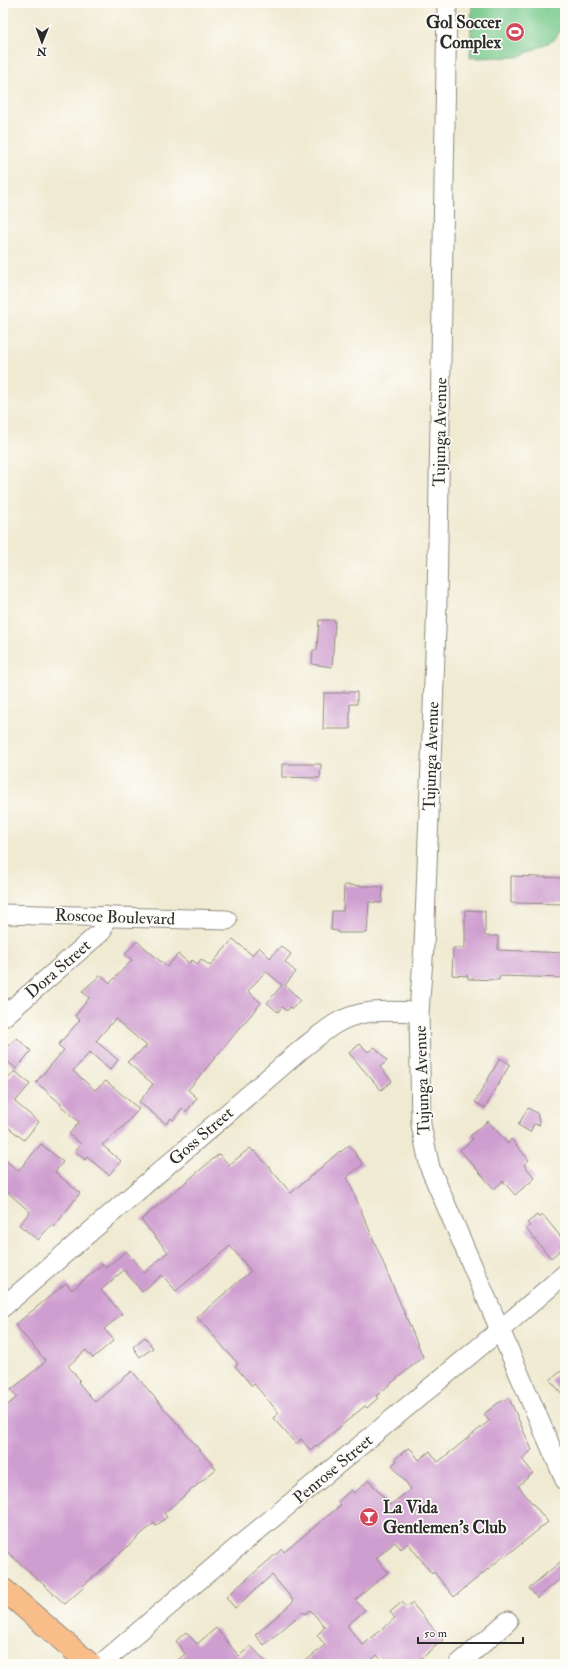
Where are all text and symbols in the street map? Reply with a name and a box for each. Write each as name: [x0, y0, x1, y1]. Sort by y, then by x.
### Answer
place label: Gol Soccer Complex: [426, 12, 502, 54]
sports icon: Gol Soccer Complex: [504, 21, 526, 43]
north arrow: [22, 22, 62, 62]
text: N: [36, 45, 48, 58]
street label: Tujunga Avenue: [429, 377, 451, 487]
street label: Tujunga Avenue: [419, 701, 443, 811]
street label: Roscoe Boulevard: [55, 904, 176, 930]
street label: Dora Street: [21, 935, 95, 1003]
street label: Tujunga Avenue: [410, 1025, 434, 1135]
street label: Goss Street: [164, 1102, 238, 1170]
street label: Penrose Street: [289, 1429, 377, 1508]
place label: La Vida Gentlemen's Club: [383, 1497, 507, 1538]
bar icon: La Vida Gentlemen's Club: [358, 1506, 380, 1528]
scale bar: [418, 1619, 523, 1645]
text: 50 m: [424, 1626, 448, 1641]

